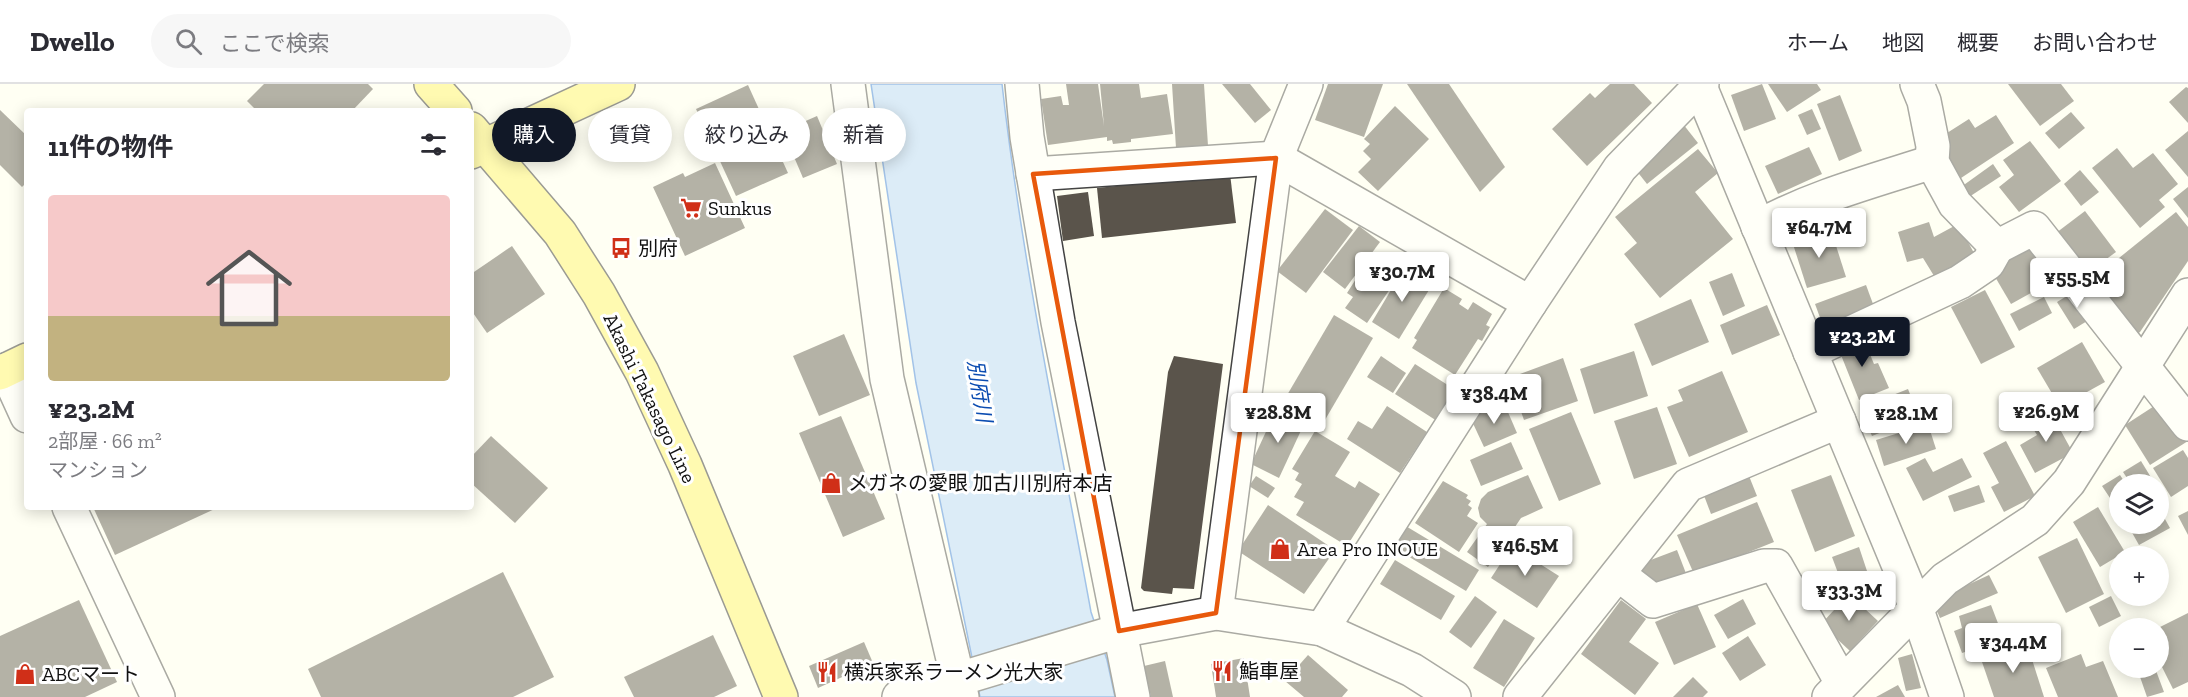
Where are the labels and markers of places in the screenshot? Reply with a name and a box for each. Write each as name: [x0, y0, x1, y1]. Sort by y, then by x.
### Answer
supermarket icon: Sunkus: [679, 196, 703, 220]
place label: Sunkus: [708, 196, 772, 220]
pin: ¥64.7M: [1770, 208, 1868, 259]
bus stop icon: 別府: [609, 236, 633, 260]
place label: 別府: [638, 236, 678, 260]
pin: ¥30.7M: [1353, 252, 1451, 303]
pin: ¥55.5M: [2028, 258, 2126, 309]
pin: ¥23.2M: [1813, 317, 1911, 368]
pin: ¥38.4M: [1445, 374, 1543, 425]
pin: ¥26.9M: [1997, 392, 2095, 443]
pin: ¥28.8M: [1229, 393, 1327, 444]
pin: ¥28.1M: [1857, 394, 1955, 445]
shop icon: メガネの愛眼 加古川別府本店: [819, 471, 843, 495]
place label: メガネの愛眼 加古川別府本店: [848, 471, 1113, 495]
pin: ¥46.5M: [1476, 526, 1574, 577]
shop icon: Area Pro INOUE: [1268, 537, 1292, 561]
place label: Area Pro INOUE: [1297, 537, 1438, 561]
pin: ¥33.3M: [1800, 571, 1898, 622]
pin: ¥34.4M: [1964, 623, 2062, 674]
restaurant icon: 鮨車屋: [1210, 659, 1234, 683]
place label: 鮨車屋: [1239, 659, 1299, 683]
restaurant icon: 横浜家系ラーメン光大家: [815, 660, 839, 684]
place label: 横浜家系ラーメン光大家: [844, 660, 1063, 684]
shop icon: ABCマート: [13, 662, 37, 686]
place label: ABCマート: [42, 662, 140, 686]

